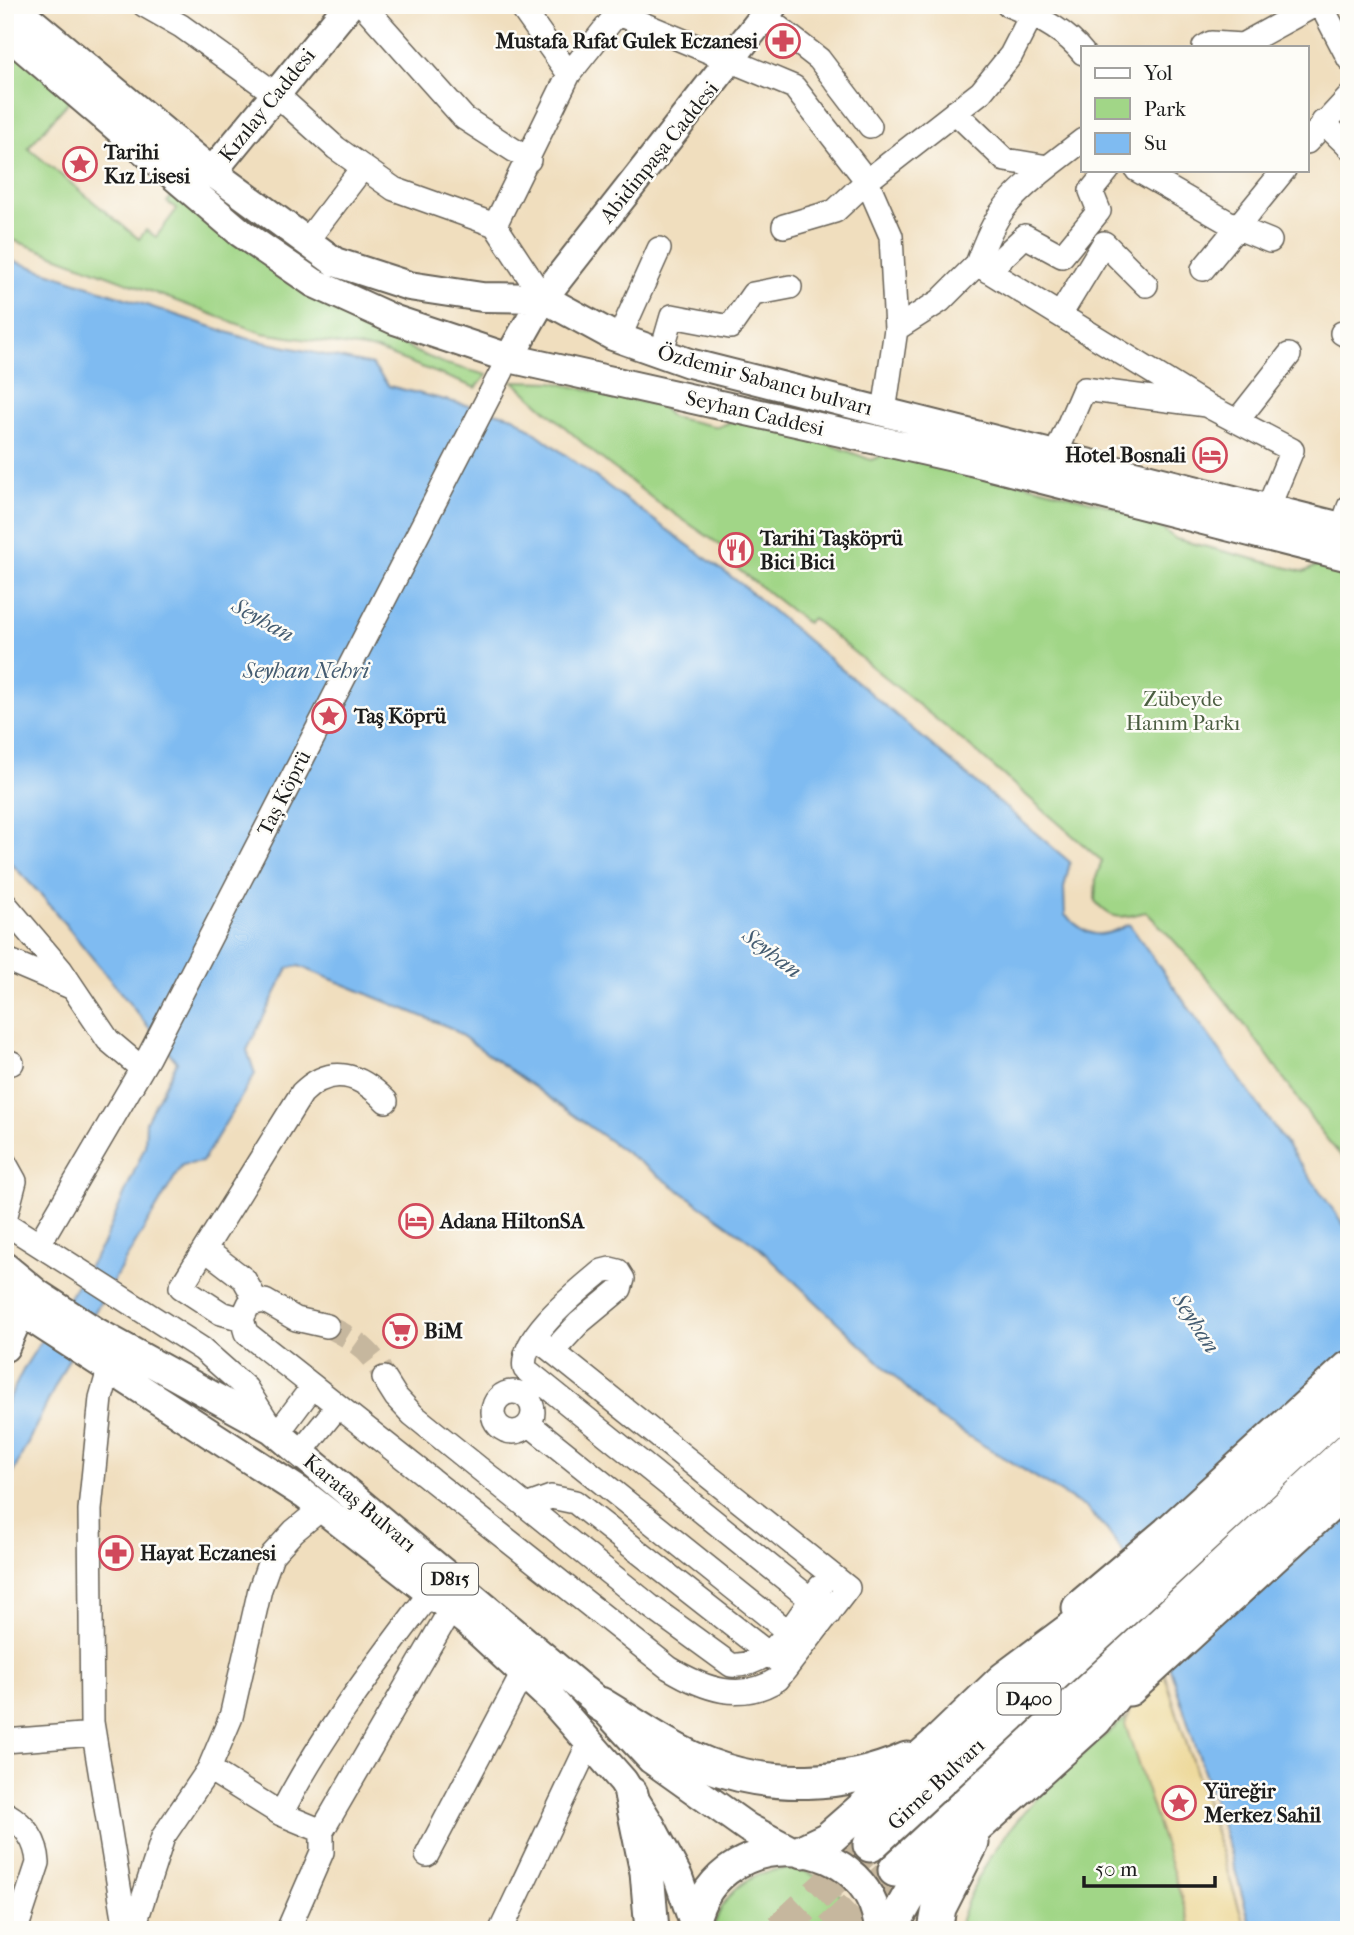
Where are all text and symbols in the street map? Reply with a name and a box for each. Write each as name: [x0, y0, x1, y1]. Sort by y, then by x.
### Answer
pharmacy icon: Mustafa Rıfat Gulek Eczanesi: [764, 22, 802, 60]
place label: Mustafa Rıfat Gulek Eczanesi: [494, 29, 759, 53]
street label: Kızılay Caddesi: [214, 43, 320, 167]
legend: [1081, 46, 1308, 172]
text: Yol: [1143, 61, 1173, 85]
street label: Abidinpaşa Caddesi: [594, 77, 723, 228]
text: Park: [1144, 97, 1186, 121]
text: Su: [1144, 131, 1167, 155]
place label: Tarihi Kız Lisesi: [103, 140, 191, 188]
place icon: Tarihi Kız Lisesi: [61, 145, 99, 183]
street label: Özdemir Sabancı bulvarı: [655, 340, 875, 420]
street label: Seyhan Caddesi: [683, 385, 827, 441]
hotel icon: Hotel Bosnali: [1191, 436, 1229, 474]
place label: Hotel Bosnali: [1065, 443, 1187, 467]
place label: Tarihi Taşköprü Bici Bici: [759, 526, 903, 574]
restaurant icon: Tarihi Taşköprü Bici Bici: [717, 531, 755, 569]
water label: Seyhan: [226, 591, 299, 648]
water label: Seyhan Nehri: [242, 657, 371, 684]
park label: Zübeyde Hanım Parkı: [1126, 687, 1240, 735]
place icon: Taş Köprü: [310, 697, 348, 735]
place label: Taş Köprü: [353, 704, 446, 729]
street label: Taș Köprü: [252, 746, 316, 839]
water label: Seyhan: [736, 921, 807, 984]
hotel icon: Adana HiltonSA: [397, 1202, 435, 1240]
place label: Adana HiltonSA: [438, 1209, 586, 1233]
water label: Seyhan: [1166, 1287, 1226, 1359]
supermarket icon: BiM: [381, 1312, 419, 1350]
place label: BiM: [424, 1319, 463, 1343]
street label: Karataş Bulvarı: [299, 1449, 421, 1557]
pharmacy icon: Hayat Eczanesi: [97, 1534, 135, 1572]
place label: Hayat Eczanesi: [140, 1541, 277, 1565]
road number: D815: [422, 1564, 478, 1595]
road number: D400: [998, 1684, 1060, 1714]
street label: Girne Bulvarı: [883, 1733, 989, 1835]
place label: Yüreğir Merkez Sahil: [1203, 1779, 1321, 1827]
place icon: Yüreğir Merkez Sahil: [1160, 1784, 1198, 1822]
scale bar: [1084, 1844, 1216, 1888]
text: 50 m: [1095, 1857, 1138, 1881]

